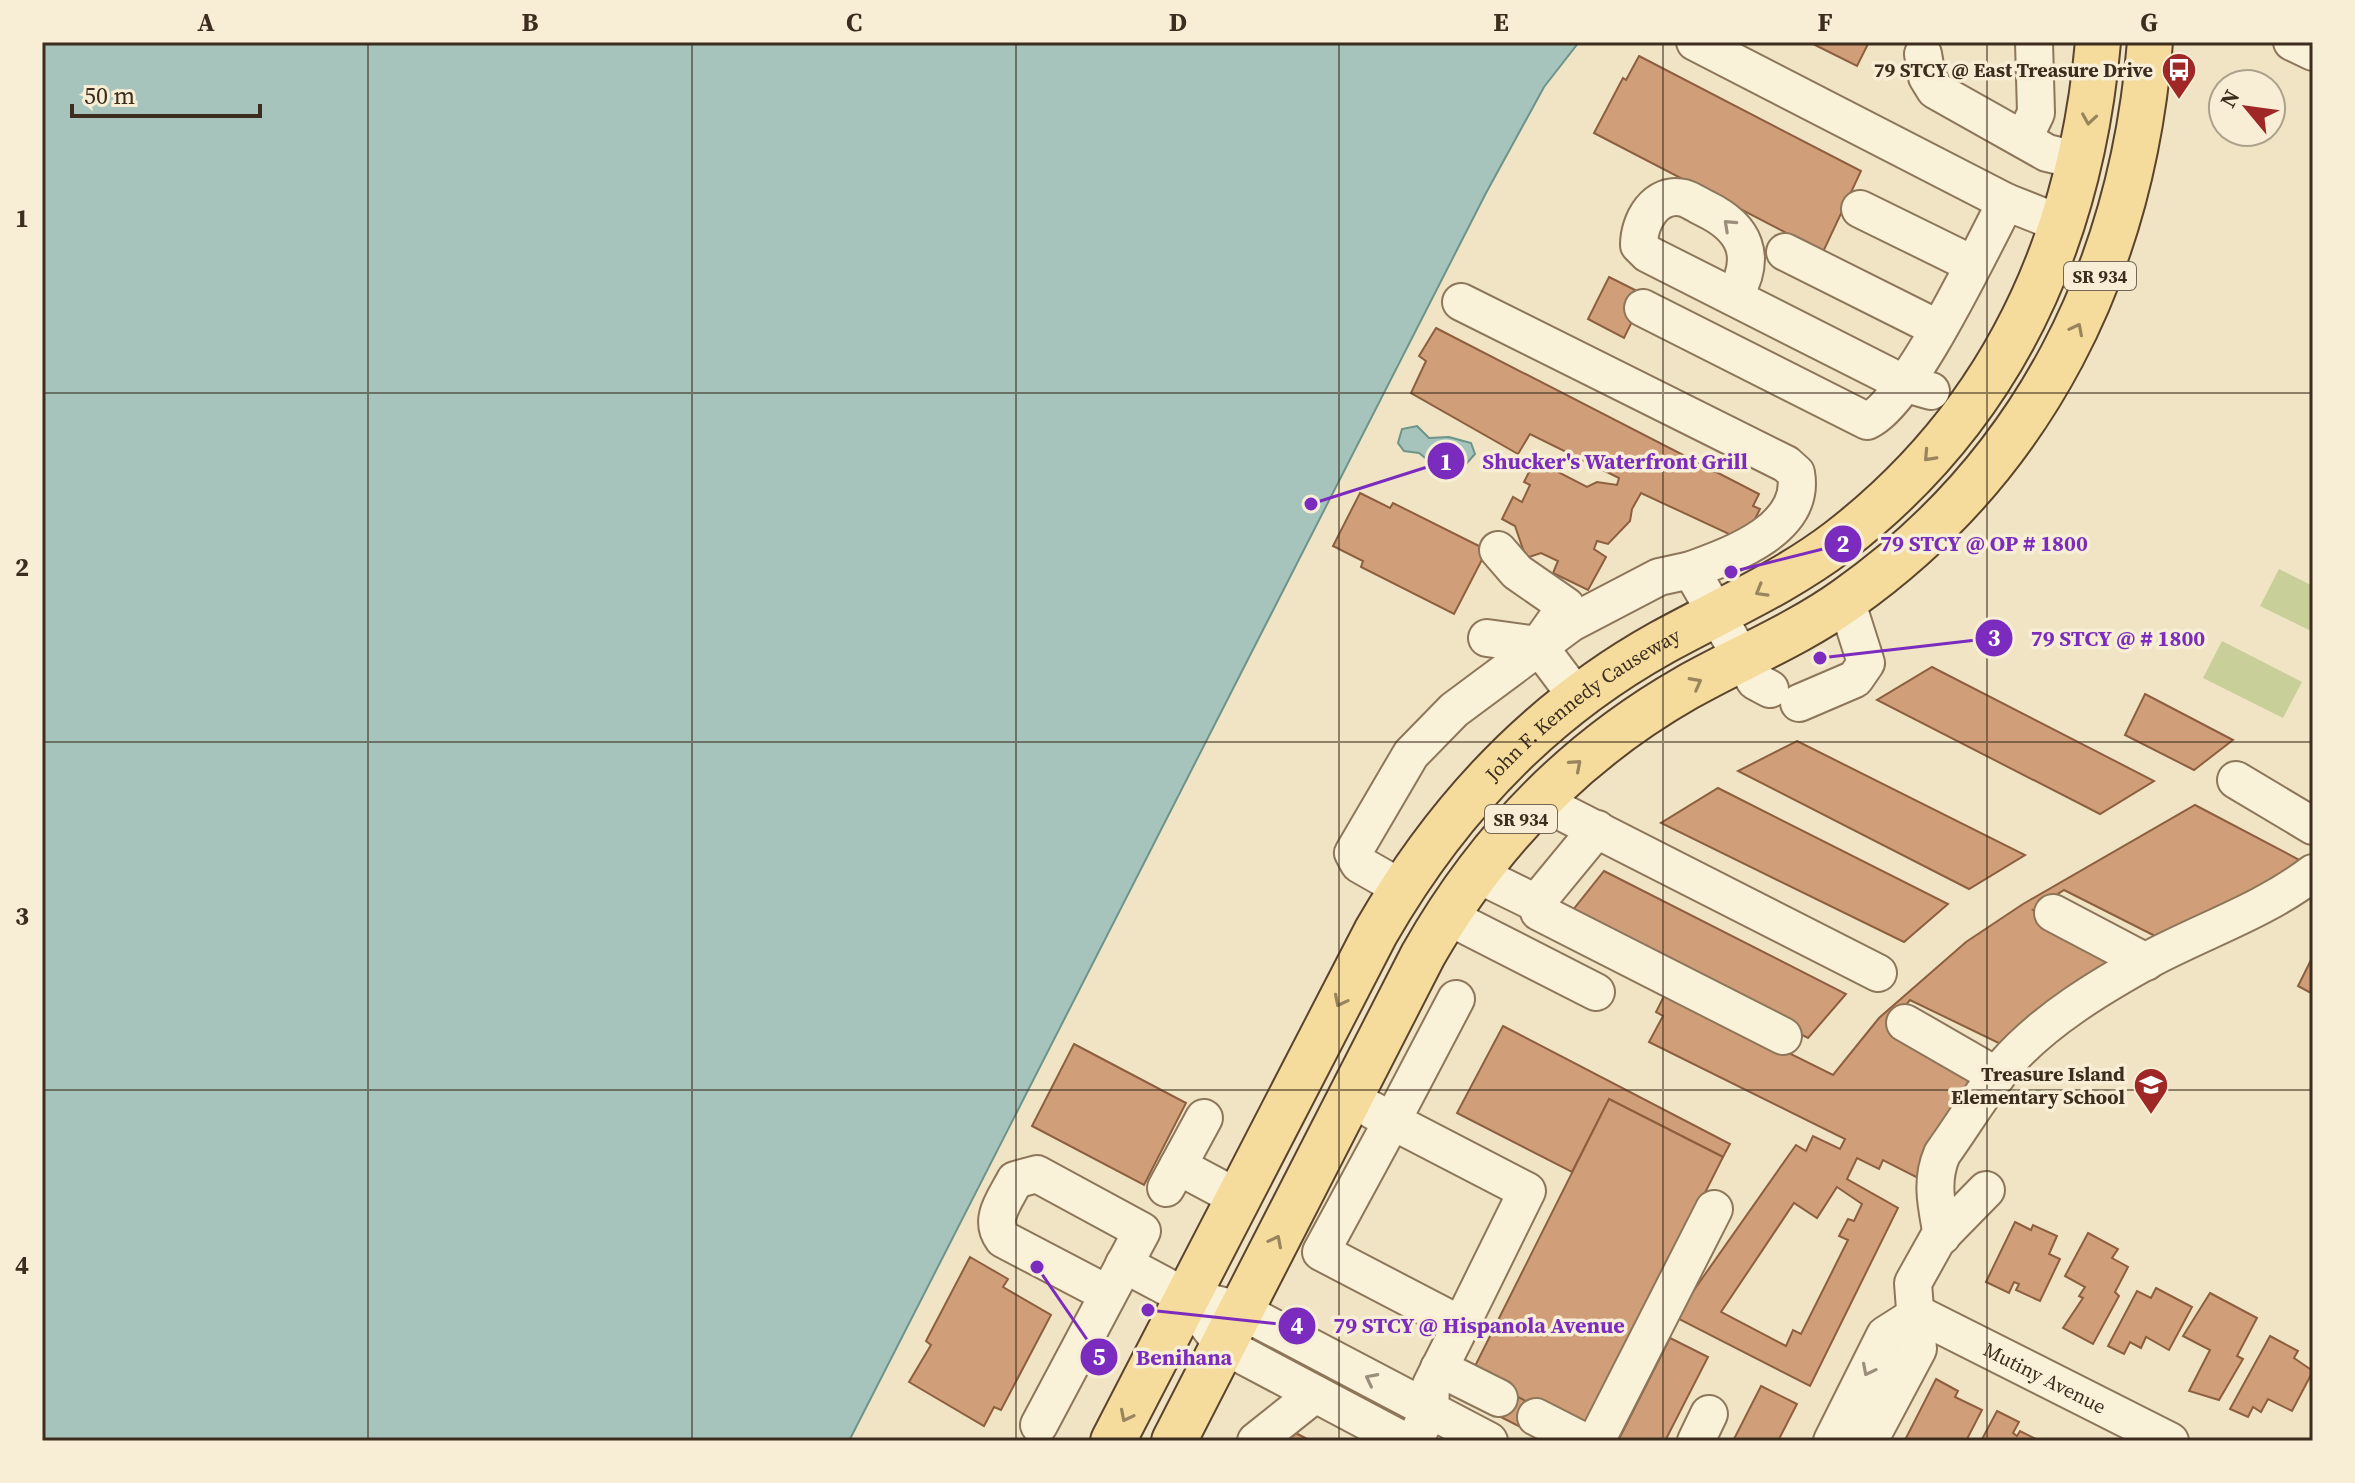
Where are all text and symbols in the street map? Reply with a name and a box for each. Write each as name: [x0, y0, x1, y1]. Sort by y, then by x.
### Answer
text: A: [197, 4, 215, 40]
text: B: [522, 4, 539, 40]
text: C: [846, 4, 862, 40]
text: D: [1169, 4, 1187, 40]
text: E: [1493, 4, 1509, 40]
text: F: [1817, 4, 1833, 40]
text: G: [2140, 4, 2158, 40]
bus stop icon: 79 STCY @ East Treasure Drive: [2160, 51, 2198, 101]
place label: 79 STCY @ East Treasure Drive: [1874, 56, 2153, 84]
scale bar: [72, 68, 260, 118]
north arrow: [2207, 68, 2287, 148]
text: 50 m: [84, 79, 135, 112]
text: N: [2213, 84, 2247, 113]
one-way arrow: [2081, 113, 2098, 126]
text: 1: [15, 200, 29, 236]
one-way arrow: [1724, 220, 1738, 235]
road number: SR 934: [2064, 262, 2136, 290]
one-way arrow: [2067, 322, 2083, 337]
callout: Shucker's Waterfront Grill: [1426, 438, 1764, 484]
text: 1: [1439, 445, 1453, 478]
text: Shucker's Waterfront Grill: [1482, 446, 1748, 476]
one-way arrow: [1925, 447, 1939, 462]
callout: 79 STCY @ OP # 1800: [1823, 521, 2104, 567]
text: 2: [1836, 527, 1850, 560]
text: 79 STCY @ OP # 1800: [1880, 528, 2088, 558]
text: 2: [15, 549, 29, 585]
one-way arrow: [1755, 581, 1769, 597]
callout: 79 STCY @ # 1800: [1974, 615, 2221, 661]
street label: John F. Kennedy Causeway: [1478, 621, 1686, 788]
text: 3: [1987, 621, 2001, 654]
text: 79 STCY @ # 1800: [2031, 623, 2205, 653]
one-way arrow: [1687, 678, 1702, 693]
one-way arrow: [1567, 760, 1582, 775]
road number: SR 934: [1485, 805, 1557, 833]
text: 3: [15, 898, 29, 934]
one-way arrow: [1335, 993, 1350, 1008]
place label: Treasure Island Elementary School: [1951, 1060, 2125, 1111]
school or university icon: Treasure Island Elementary School: [2132, 1066, 2170, 1116]
one-way arrow: [1266, 1234, 1282, 1249]
text: 4: [15, 1247, 29, 1283]
callout: 79 STCY @ Hispanola Avenue: [1277, 1303, 1641, 1349]
text: 4: [1290, 1309, 1304, 1342]
text: 79 STCY @ Hispanola Avenue: [1333, 1310, 1625, 1340]
callout: Benihana: [1079, 1334, 1248, 1380]
street label: Mutiny Avenue: [1979, 1335, 2111, 1421]
text: 5: [1092, 1340, 1106, 1373]
text: Benihana: [1136, 1342, 1233, 1372]
one-way arrow: [1862, 1362, 1878, 1377]
one-way arrow: [1364, 1374, 1379, 1389]
one-way arrow: [1120, 1408, 1135, 1423]

